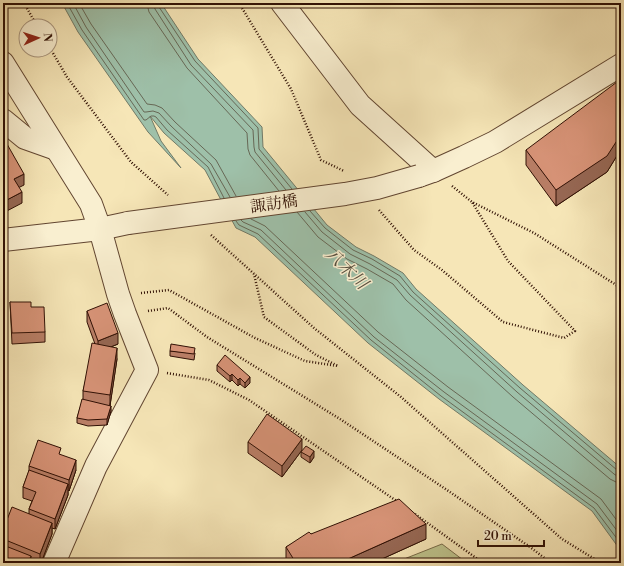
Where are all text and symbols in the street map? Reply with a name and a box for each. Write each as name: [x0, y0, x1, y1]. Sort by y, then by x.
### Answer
north arrow: [18, 18, 58, 58]
text: N: [40, 33, 54, 43]
street label: 諏訪橋: [249, 191, 299, 217]
water label: 八木川: [320, 243, 373, 296]
scale bar: [478, 522, 544, 548]
text: 20 m: [484, 529, 512, 544]

